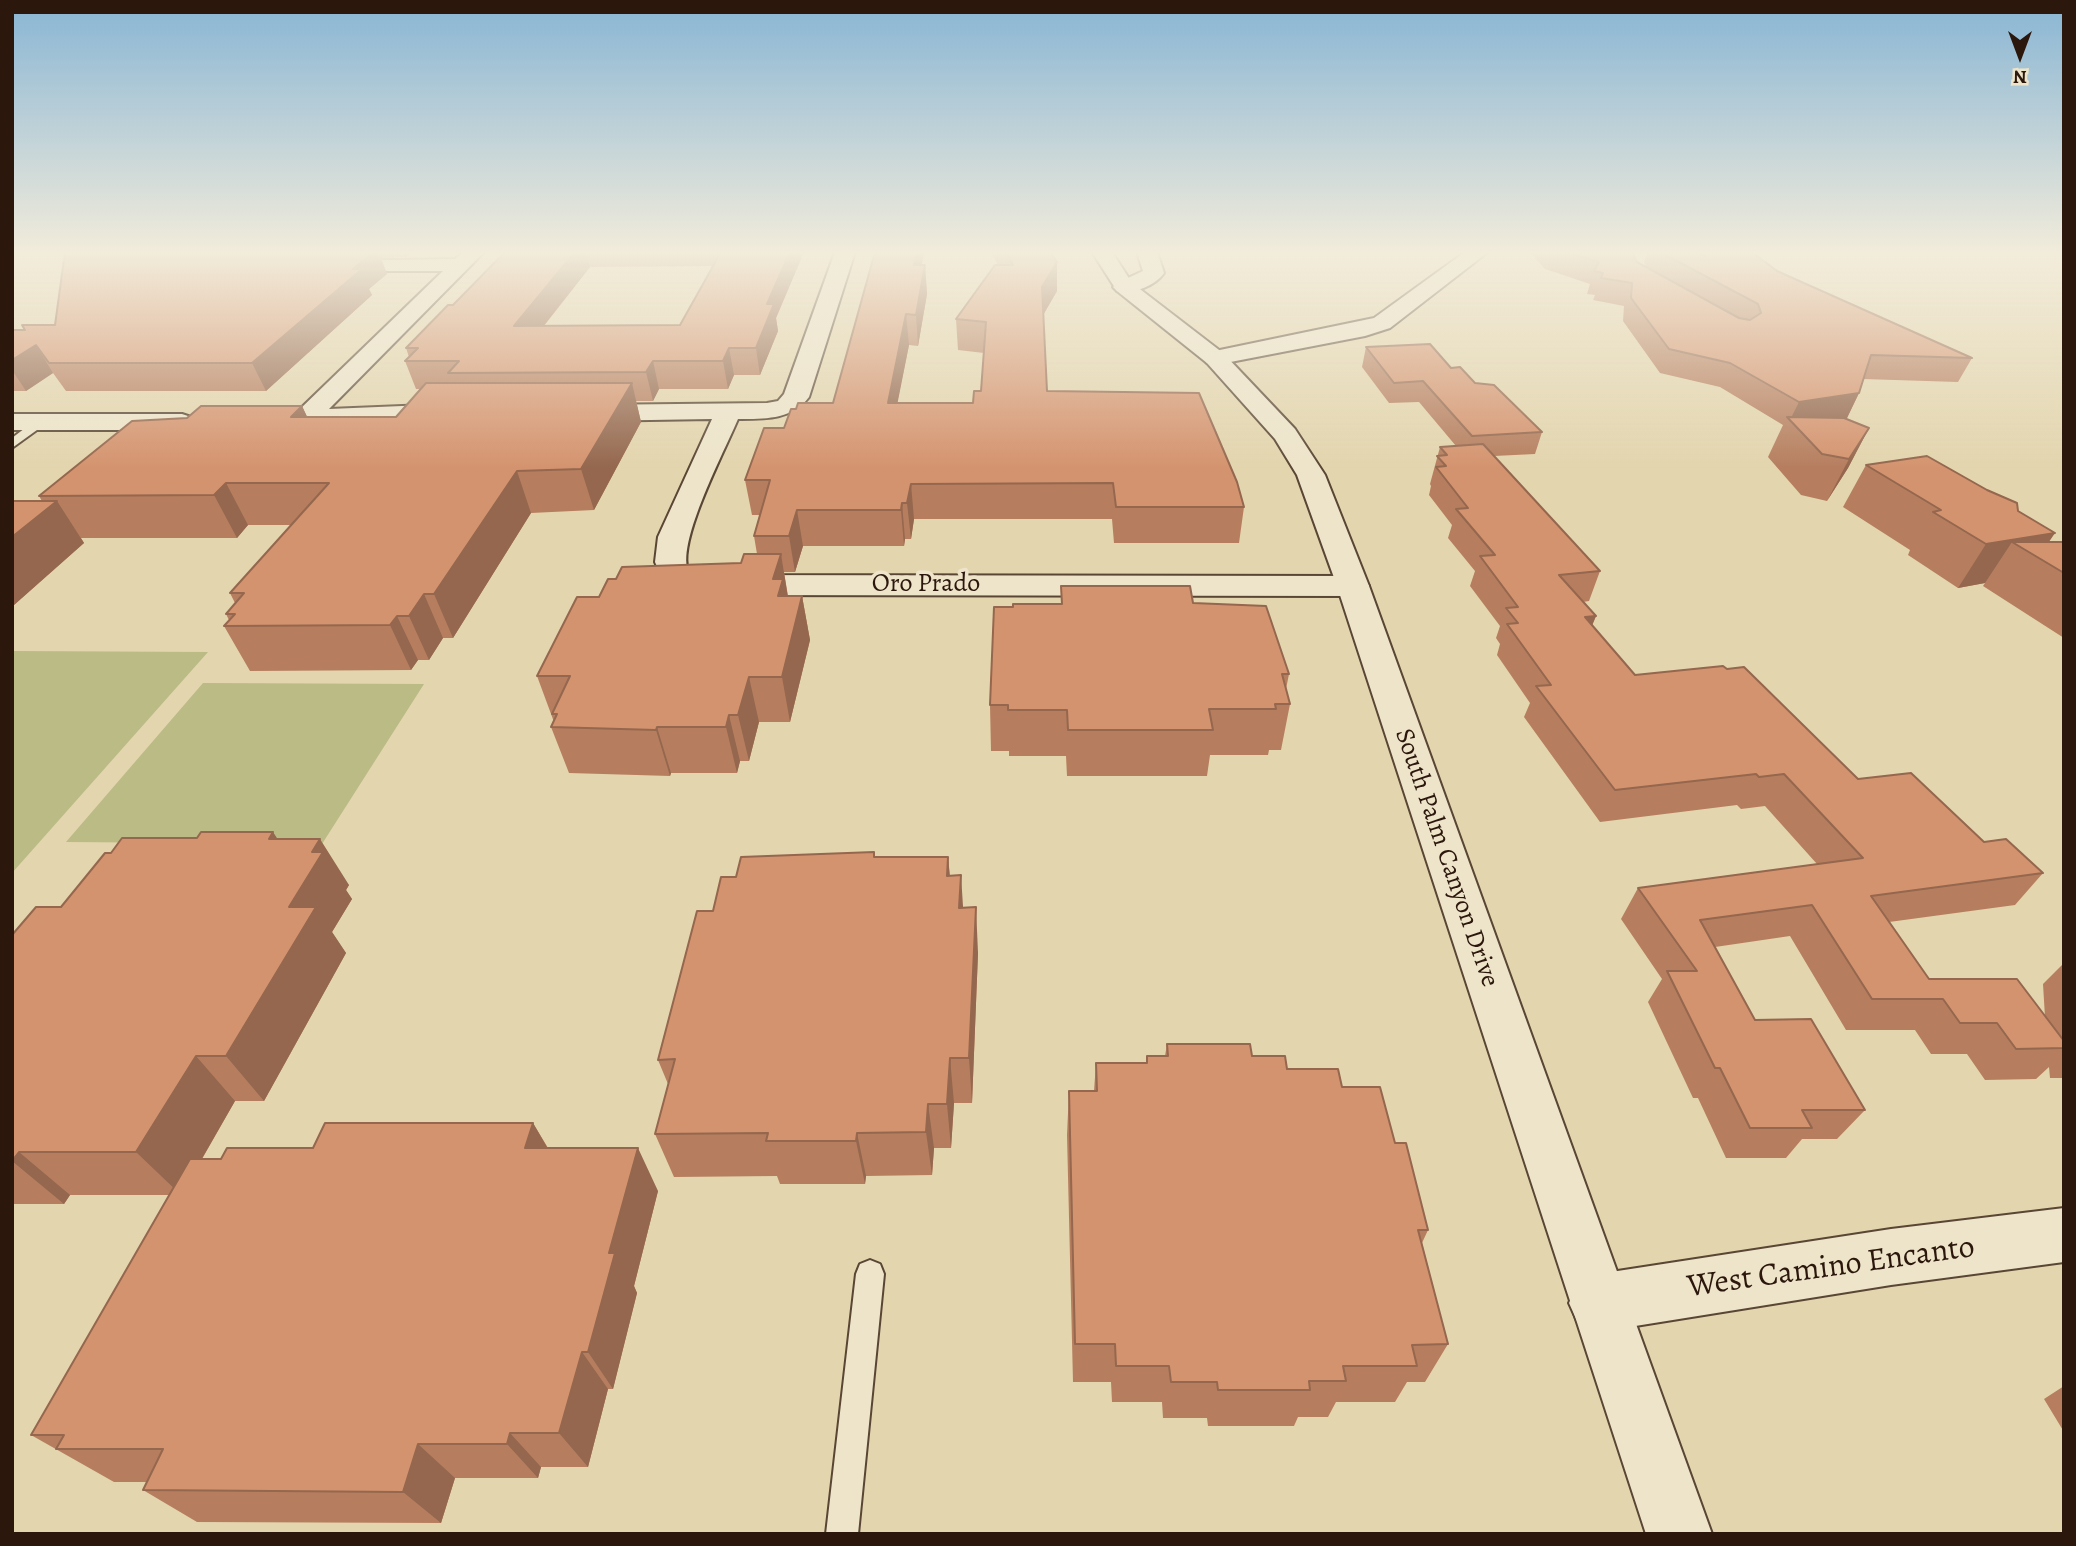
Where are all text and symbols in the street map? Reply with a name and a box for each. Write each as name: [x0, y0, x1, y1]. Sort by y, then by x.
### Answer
north arrow: [1985, 21, 2055, 91]
text: N: [2013, 64, 2027, 90]
street label: Oro Prado: [872, 569, 980, 601]
street label: South Palm Canyon Drive: [1387, 725, 1505, 991]
street label: West Camino Encanto: [1685, 1229, 1977, 1307]

